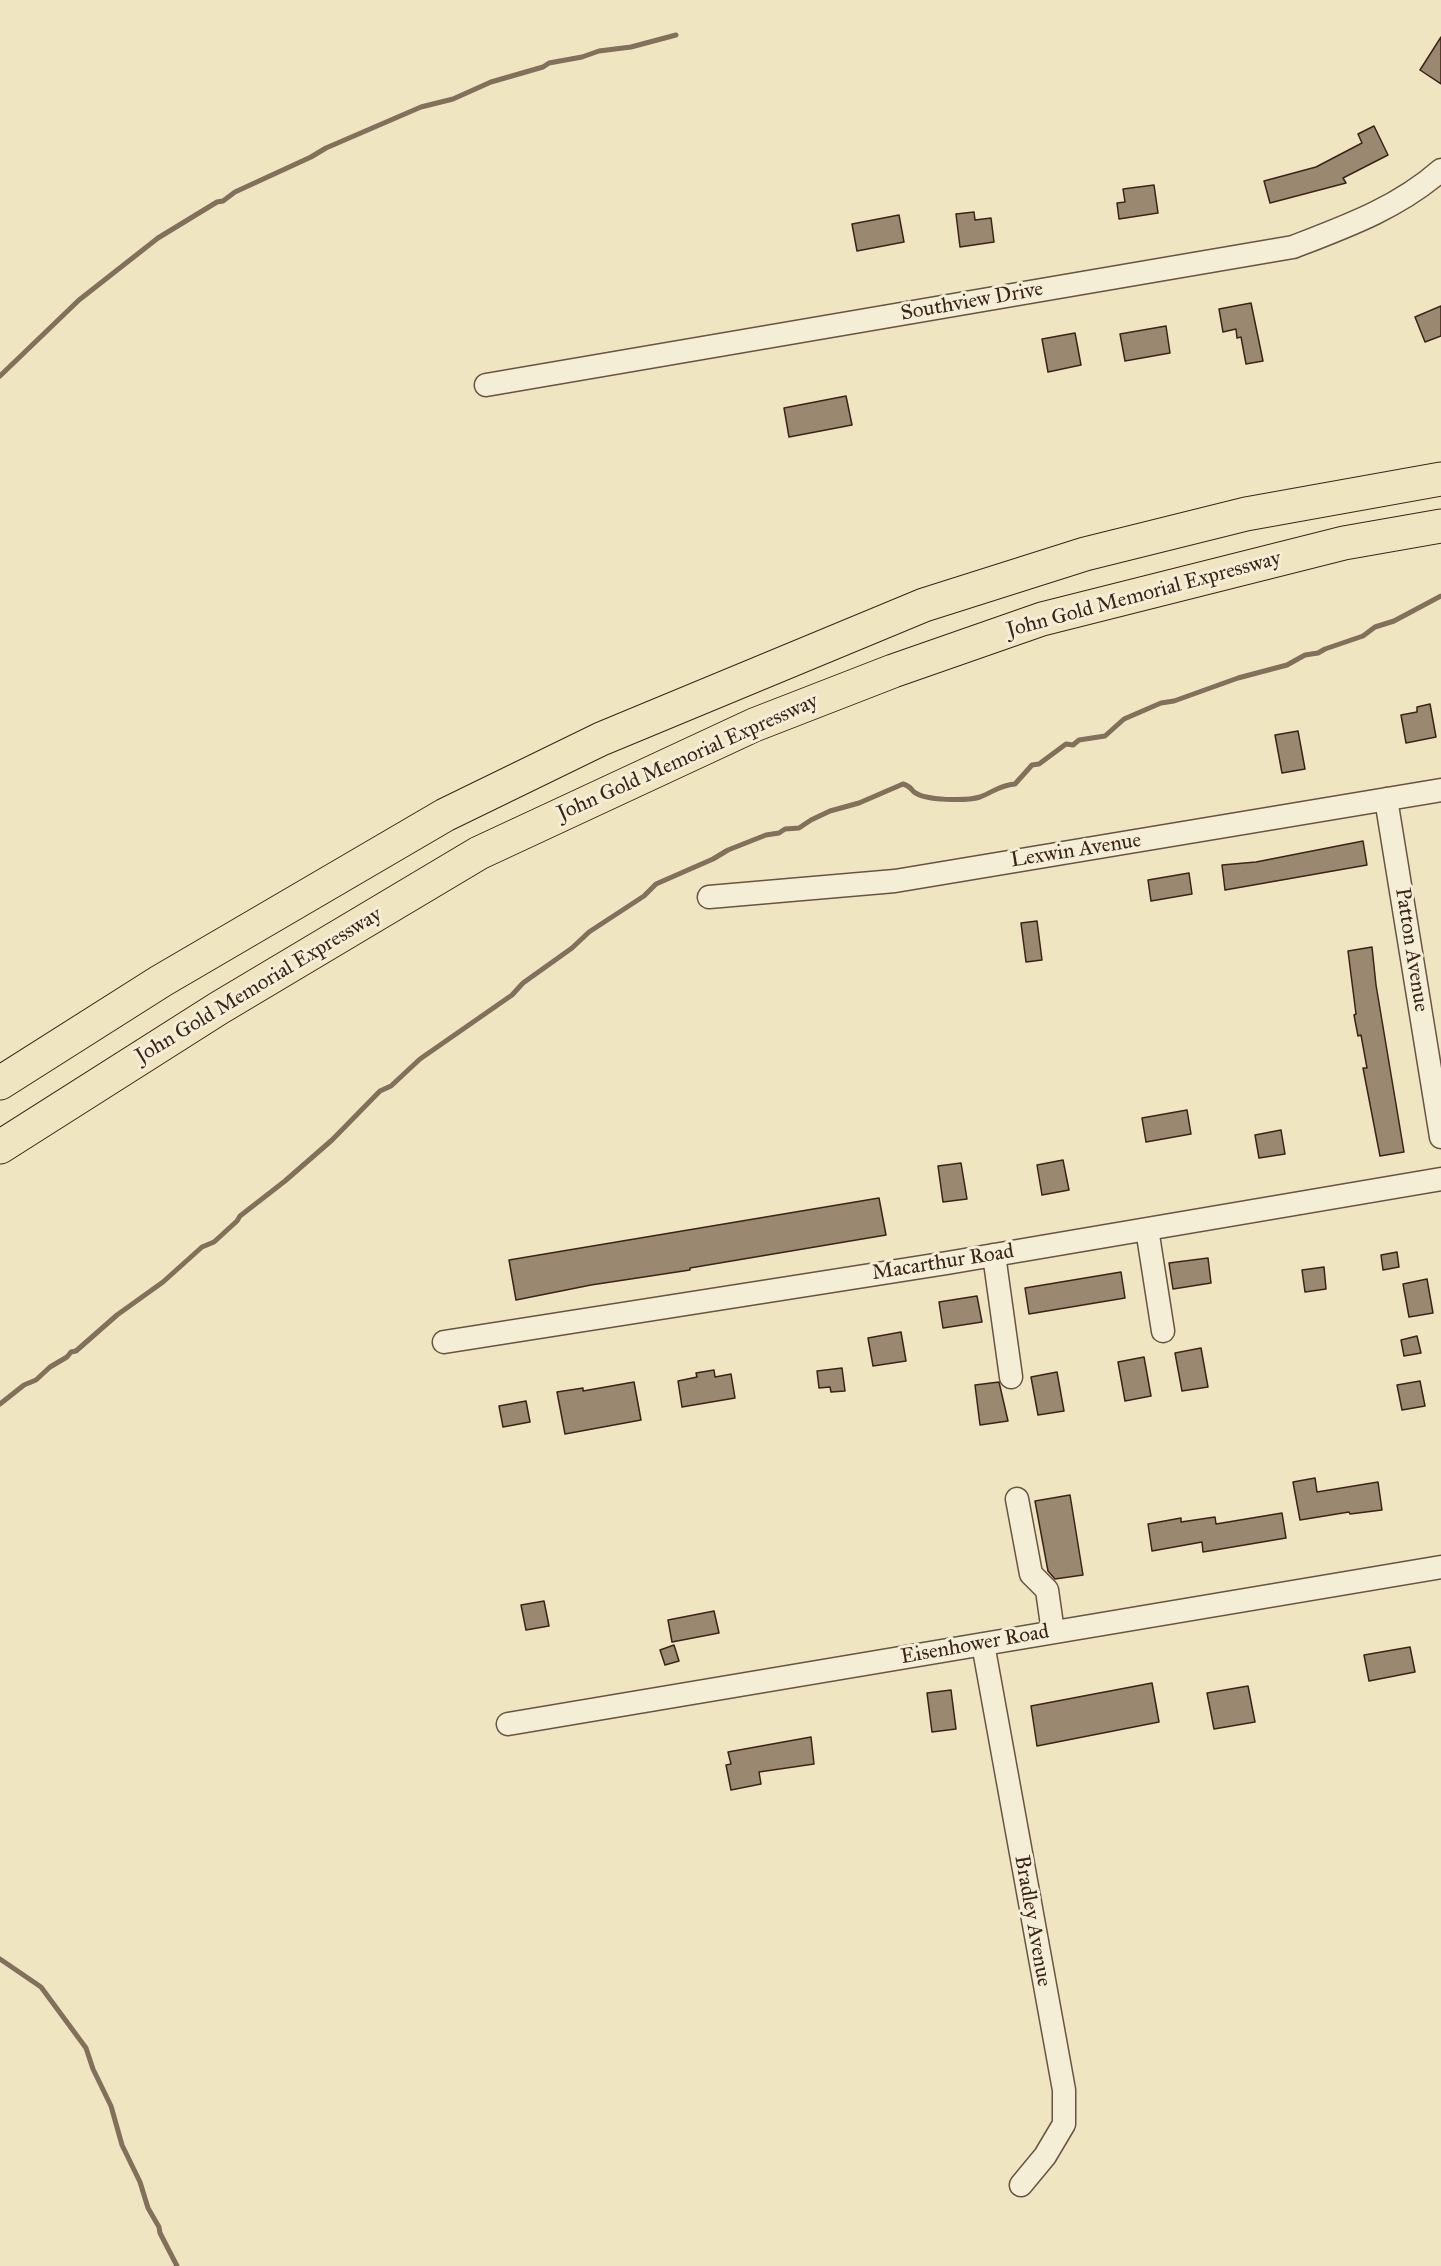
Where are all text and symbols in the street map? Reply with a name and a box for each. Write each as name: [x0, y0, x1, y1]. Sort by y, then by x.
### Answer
street label: Southview Drive: [899, 277, 1045, 327]
street label: John Gold Memorial Expressway: [1004, 546, 1284, 644]
street label: John Gold Memorial Expressway: [554, 689, 822, 827]
street label: Lexwin Avenue: [1009, 828, 1143, 874]
street label: Patton Avenue: [1389, 886, 1433, 1014]
street label: John Gold Memorial Expressway: [131, 902, 387, 1070]
street label: Macarthur Road: [870, 1239, 1016, 1287]
street label: Eisenhower Road: [899, 1620, 1051, 1670]
street label: Bradley Avenue: [1008, 1853, 1056, 1989]

